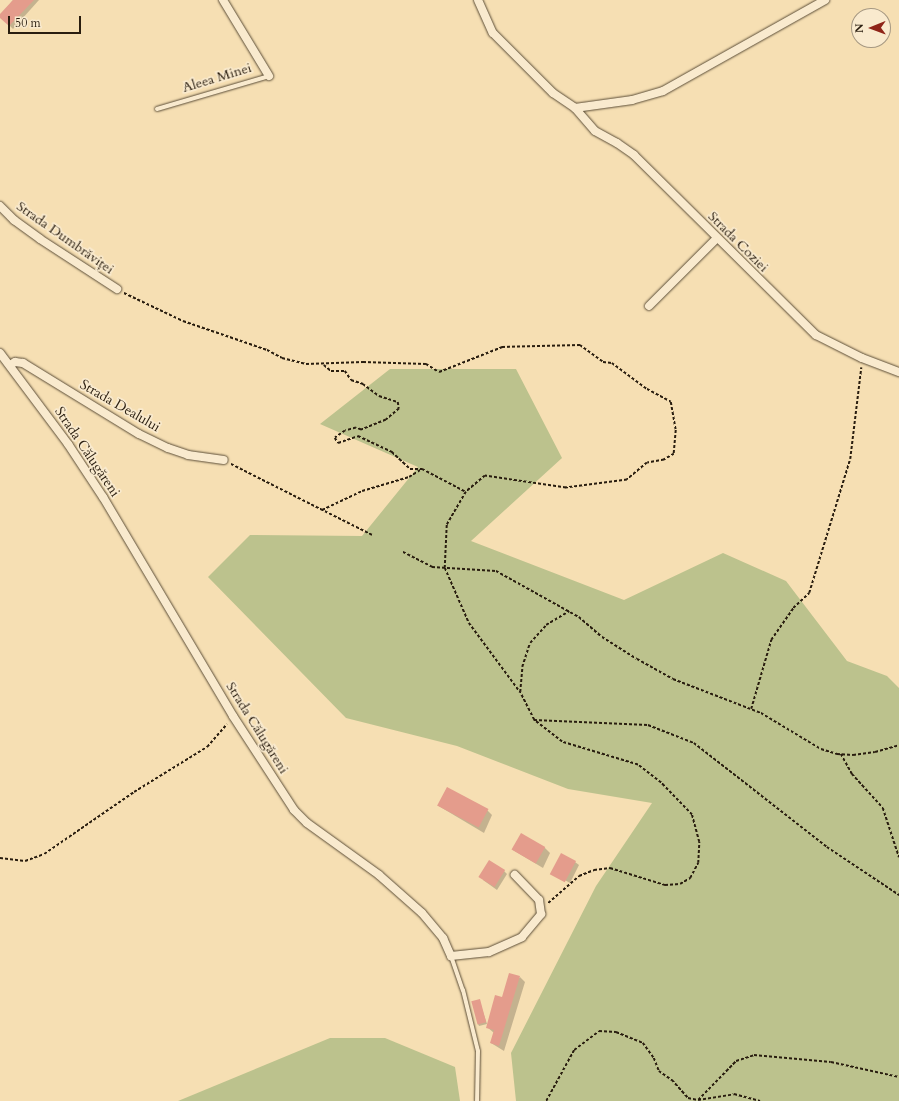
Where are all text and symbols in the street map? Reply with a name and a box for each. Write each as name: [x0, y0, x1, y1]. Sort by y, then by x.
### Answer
scale bar: [10, 8, 83, 34]
north arrow: [851, 8, 891, 48]
text: 50 m: [15, 15, 41, 31]
text: N: [852, 23, 867, 33]
street label: Aleea Minei: [180, 60, 254, 96]
street label: Strada Dumbrăviței: [13, 198, 117, 278]
street label: Strada Coziei: [704, 208, 772, 276]
street label: Strada Dealului: [77, 376, 163, 436]
street label: Strada Călugăreni: [51, 404, 123, 500]
street label: Strada Călugăreni: [222, 679, 292, 777]

